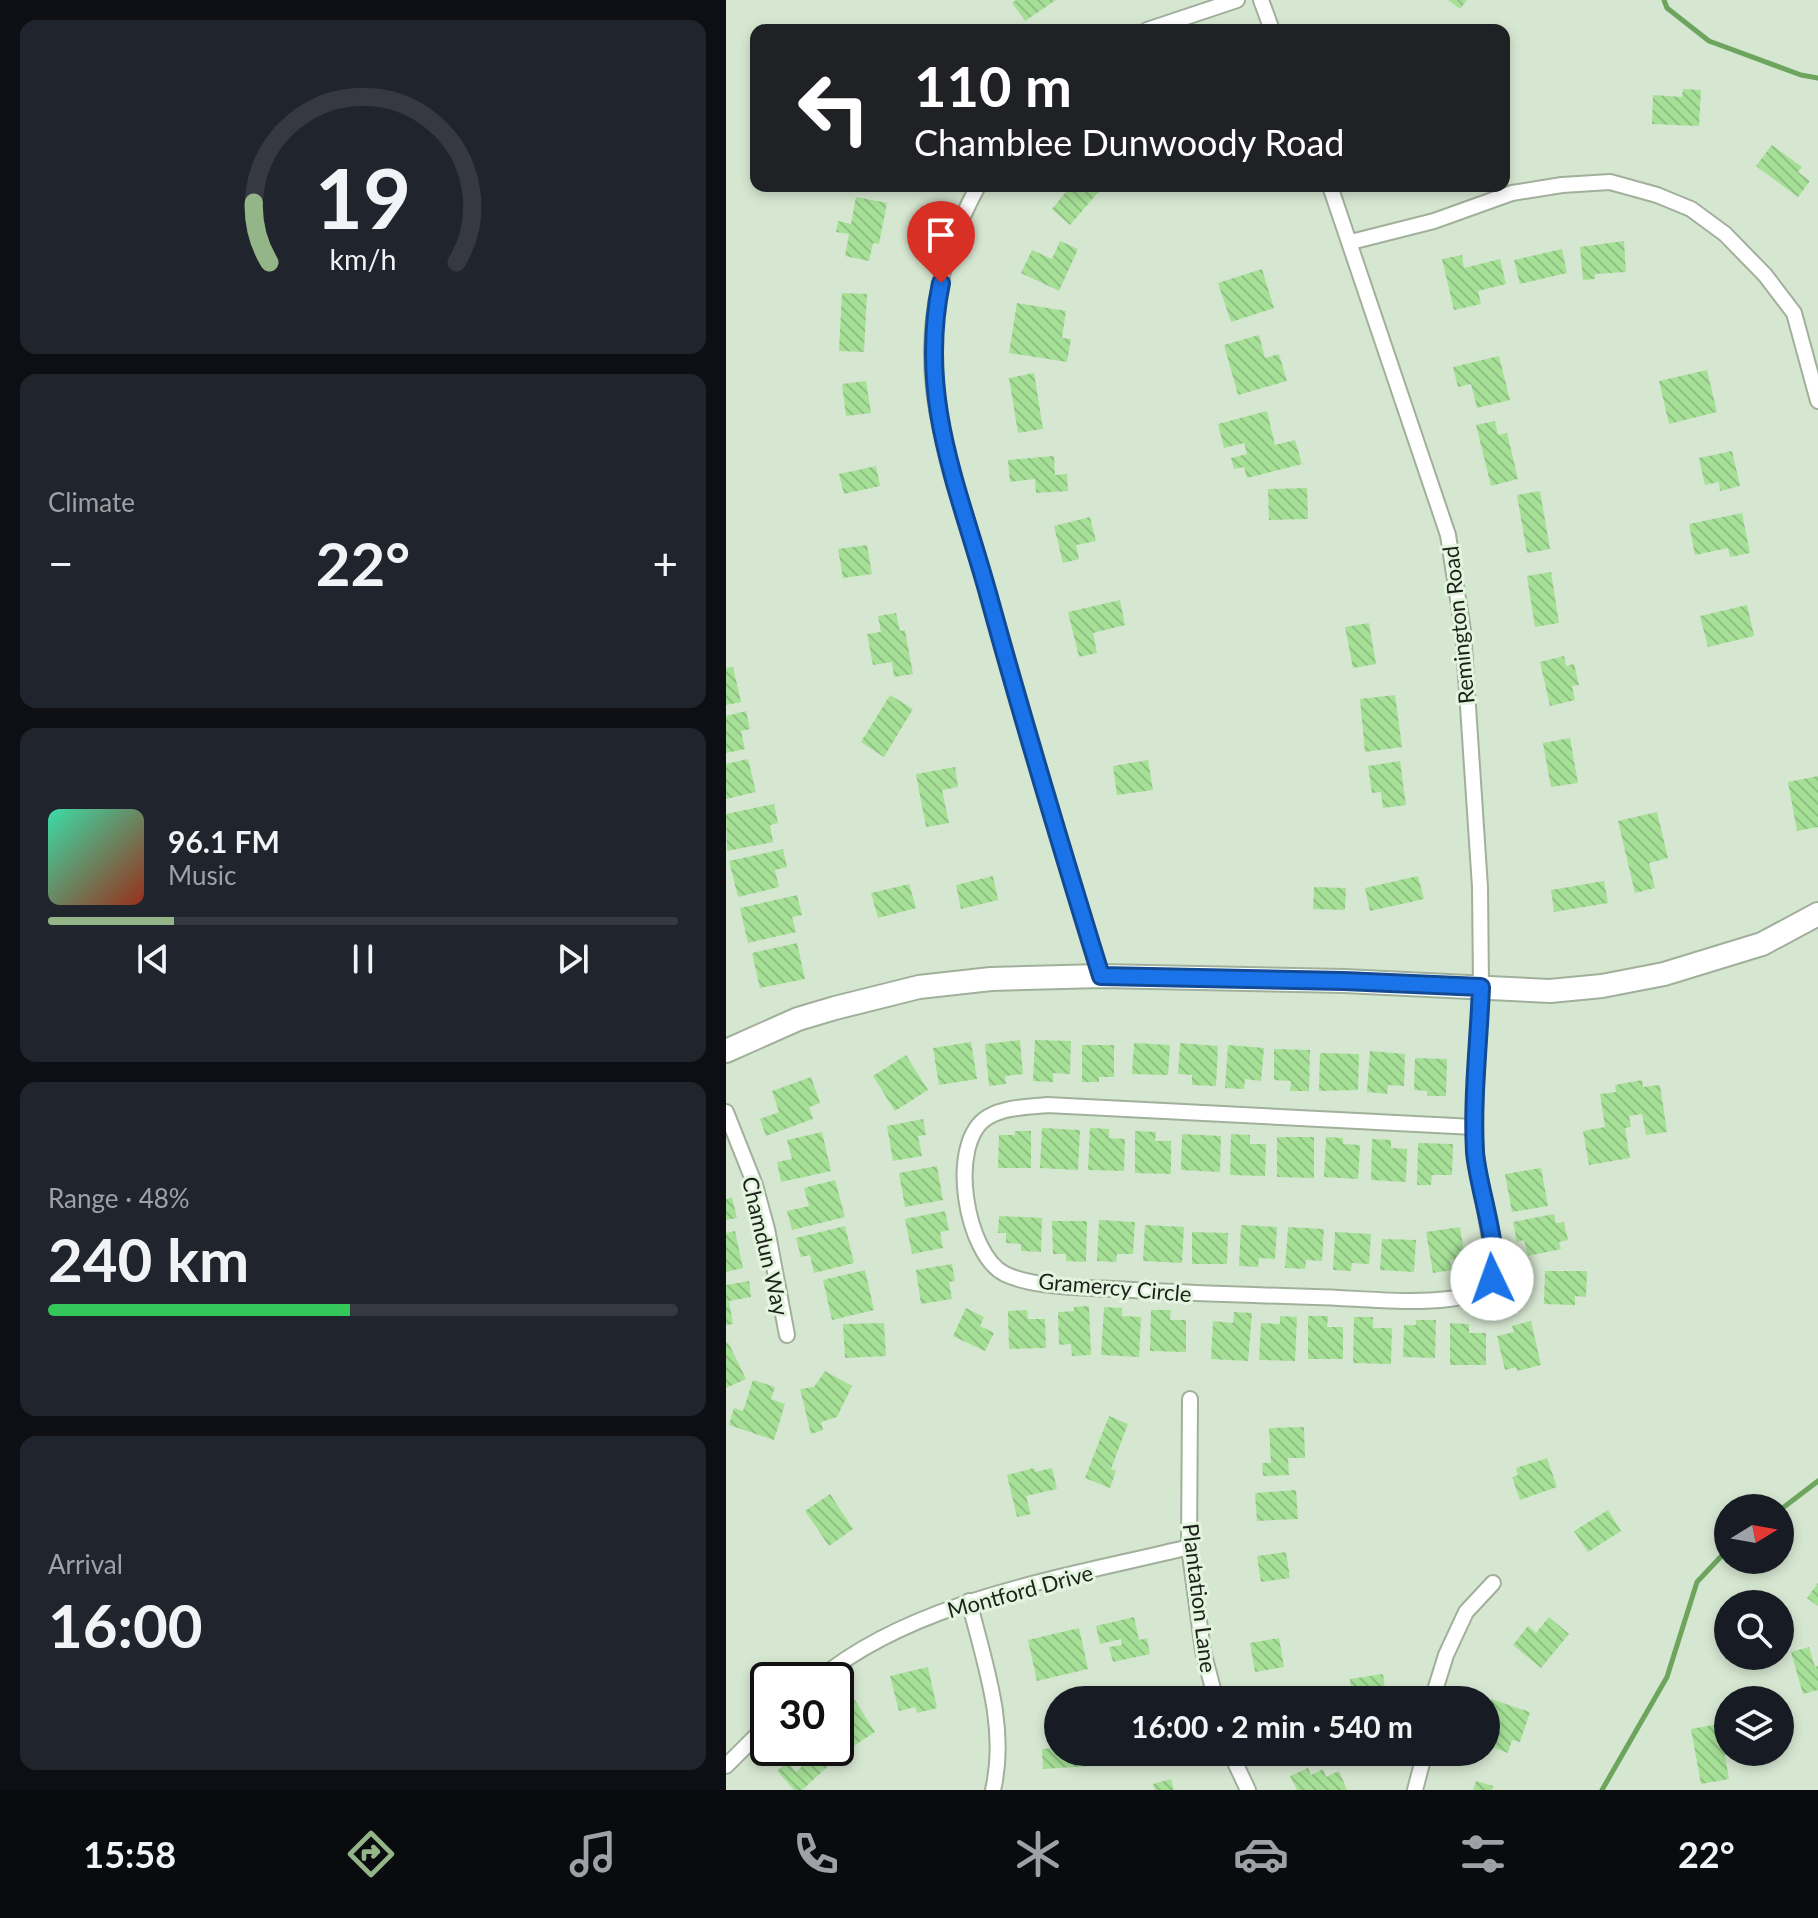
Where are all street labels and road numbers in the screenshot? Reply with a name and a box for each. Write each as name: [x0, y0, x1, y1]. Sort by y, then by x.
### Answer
street label: Remington Road: [1436, 545, 1480, 705]
street label: Chamdun Way: [737, 1174, 795, 1319]
street label: Gramercy Circle: [1037, 1267, 1193, 1307]
street label: Plantation Lane: [1177, 1522, 1223, 1674]
street label: Montford Drive: [944, 1559, 1096, 1623]

